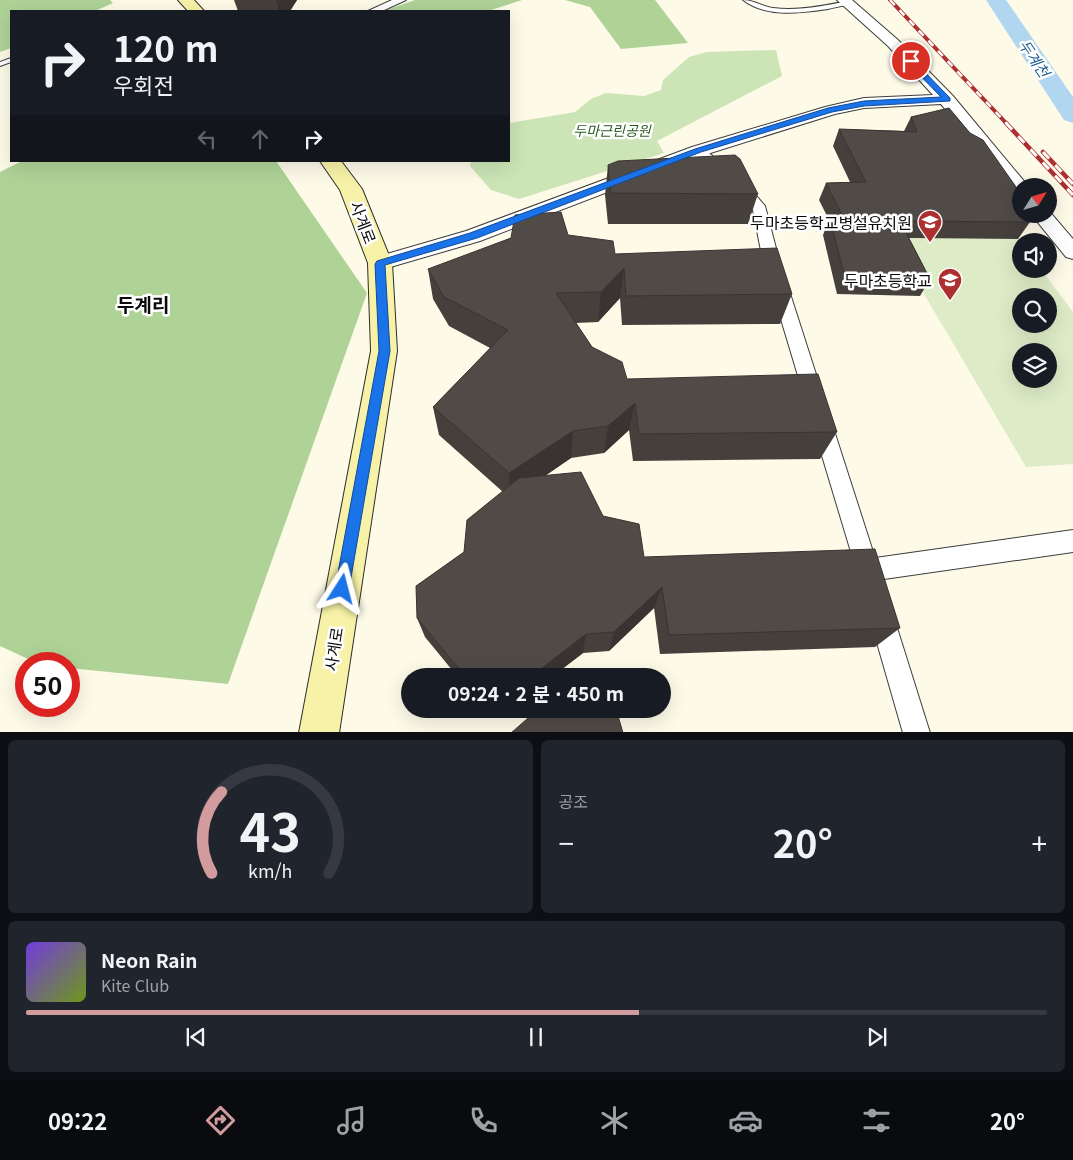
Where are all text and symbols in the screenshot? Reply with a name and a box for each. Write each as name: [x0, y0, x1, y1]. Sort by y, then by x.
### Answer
text: 120 m: [113, 21, 219, 72]
icon: right: [30, 30, 95, 95]
water label: 두계천: [1015, 35, 1057, 83]
pin: [890, 40, 932, 82]
icon: arrive: [897, 47, 925, 75]
text: 우회전: [113, 68, 174, 100]
park label: 두마근린공원: [573, 120, 652, 140]
icon: left: [193, 125, 221, 153]
icon: ahead: [246, 125, 274, 153]
icon: right: [299, 125, 327, 153]
north arrow: [1012, 178, 1058, 222]
map controls: [1012, 178, 1057, 388]
street label: 사계로: [345, 197, 383, 247]
school or university icon: 두마초등학교병설유치원: [917, 209, 943, 243]
place label: 두마초등학교병설유치원: [750, 210, 912, 234]
button: sound: [1012, 233, 1057, 278]
school or university icon: 두마초등학교: [937, 267, 963, 301]
place label: 두마초등학교: [844, 268, 932, 292]
button: search: [1012, 288, 1057, 333]
district label: 두계리: [117, 290, 169, 317]
button: layers: [1012, 343, 1057, 388]
position arrow: [315, 562, 367, 614]
street label: 사계로: [318, 625, 348, 673]
speed limit sign: 50: [15, 652, 80, 717]
text: 09:24 · 2 분 · 450 m: [448, 679, 624, 706]
text: 공조: [559, 789, 588, 813]
text: 43: [240, 792, 301, 867]
text: 20°: [773, 814, 833, 869]
text: −: [559, 822, 574, 862]
text: +: [1031, 822, 1047, 862]
text: km/h: [248, 857, 292, 883]
text: Neon Rain: [101, 946, 198, 973]
text: Kite Club: [101, 973, 169, 997]
icon: previous: [182, 1023, 210, 1051]
icon: pause: [522, 1023, 550, 1051]
icon: next: [863, 1023, 891, 1051]
icon: directions: [203, 1103, 238, 1138]
icon: music: [334, 1103, 369, 1138]
icon: phone: [466, 1103, 501, 1138]
icon: climate: [597, 1103, 632, 1138]
icon: car: [728, 1103, 763, 1138]
icon: filters: [859, 1103, 894, 1138]
text: 09:22: [48, 1104, 107, 1136]
text: 20°: [990, 1104, 1025, 1136]

